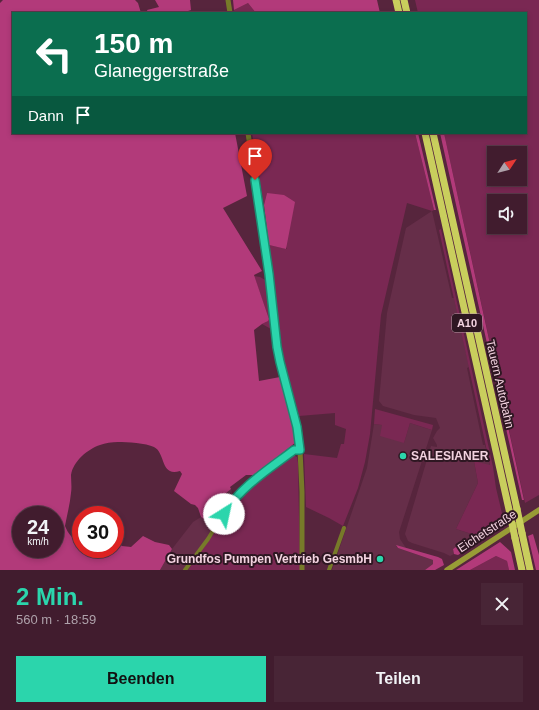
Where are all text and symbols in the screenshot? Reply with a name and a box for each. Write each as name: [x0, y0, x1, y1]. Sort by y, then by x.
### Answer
icon: left: [28, 28, 80, 80]
text: 150 m: [94, 28, 173, 59]
text: Glaneggerstraße: [94, 61, 229, 81]
icon: arrive: [72, 104, 94, 126]
text: Dann: [28, 107, 64, 124]
pin: [238, 139, 272, 180]
icon: arrive: [244, 145, 266, 167]
north arrow: [487, 146, 527, 186]
map controls: [487, 146, 527, 234]
button: sound: [487, 194, 527, 234]
road number: A10: [452, 314, 482, 332]
street label: Tauern Autobahn: [483, 338, 517, 430]
place label: SALESIANER: [411, 449, 489, 463]
marker: SALESIANER: [398, 451, 408, 461]
position arrow: [203, 493, 245, 535]
speed limit sign: 30: [72, 506, 124, 558]
street label: Eichetstraße: [455, 507, 519, 555]
text: 24: [27, 516, 49, 538]
text: km/h: [27, 536, 49, 547]
place label: Grundfos Pumpen Vertrieb GesmbH: [167, 552, 372, 566]
marker: Grundfos Pumpen Vertrieb GesmbH: [375, 554, 385, 564]
text: 2 Min.: [16, 583, 84, 610]
button: close: [481, 583, 523, 625]
text: 560 m · 18:59: [16, 612, 96, 627]
button: Beenden: [16, 656, 266, 702]
button: Teilen: [274, 656, 523, 702]

